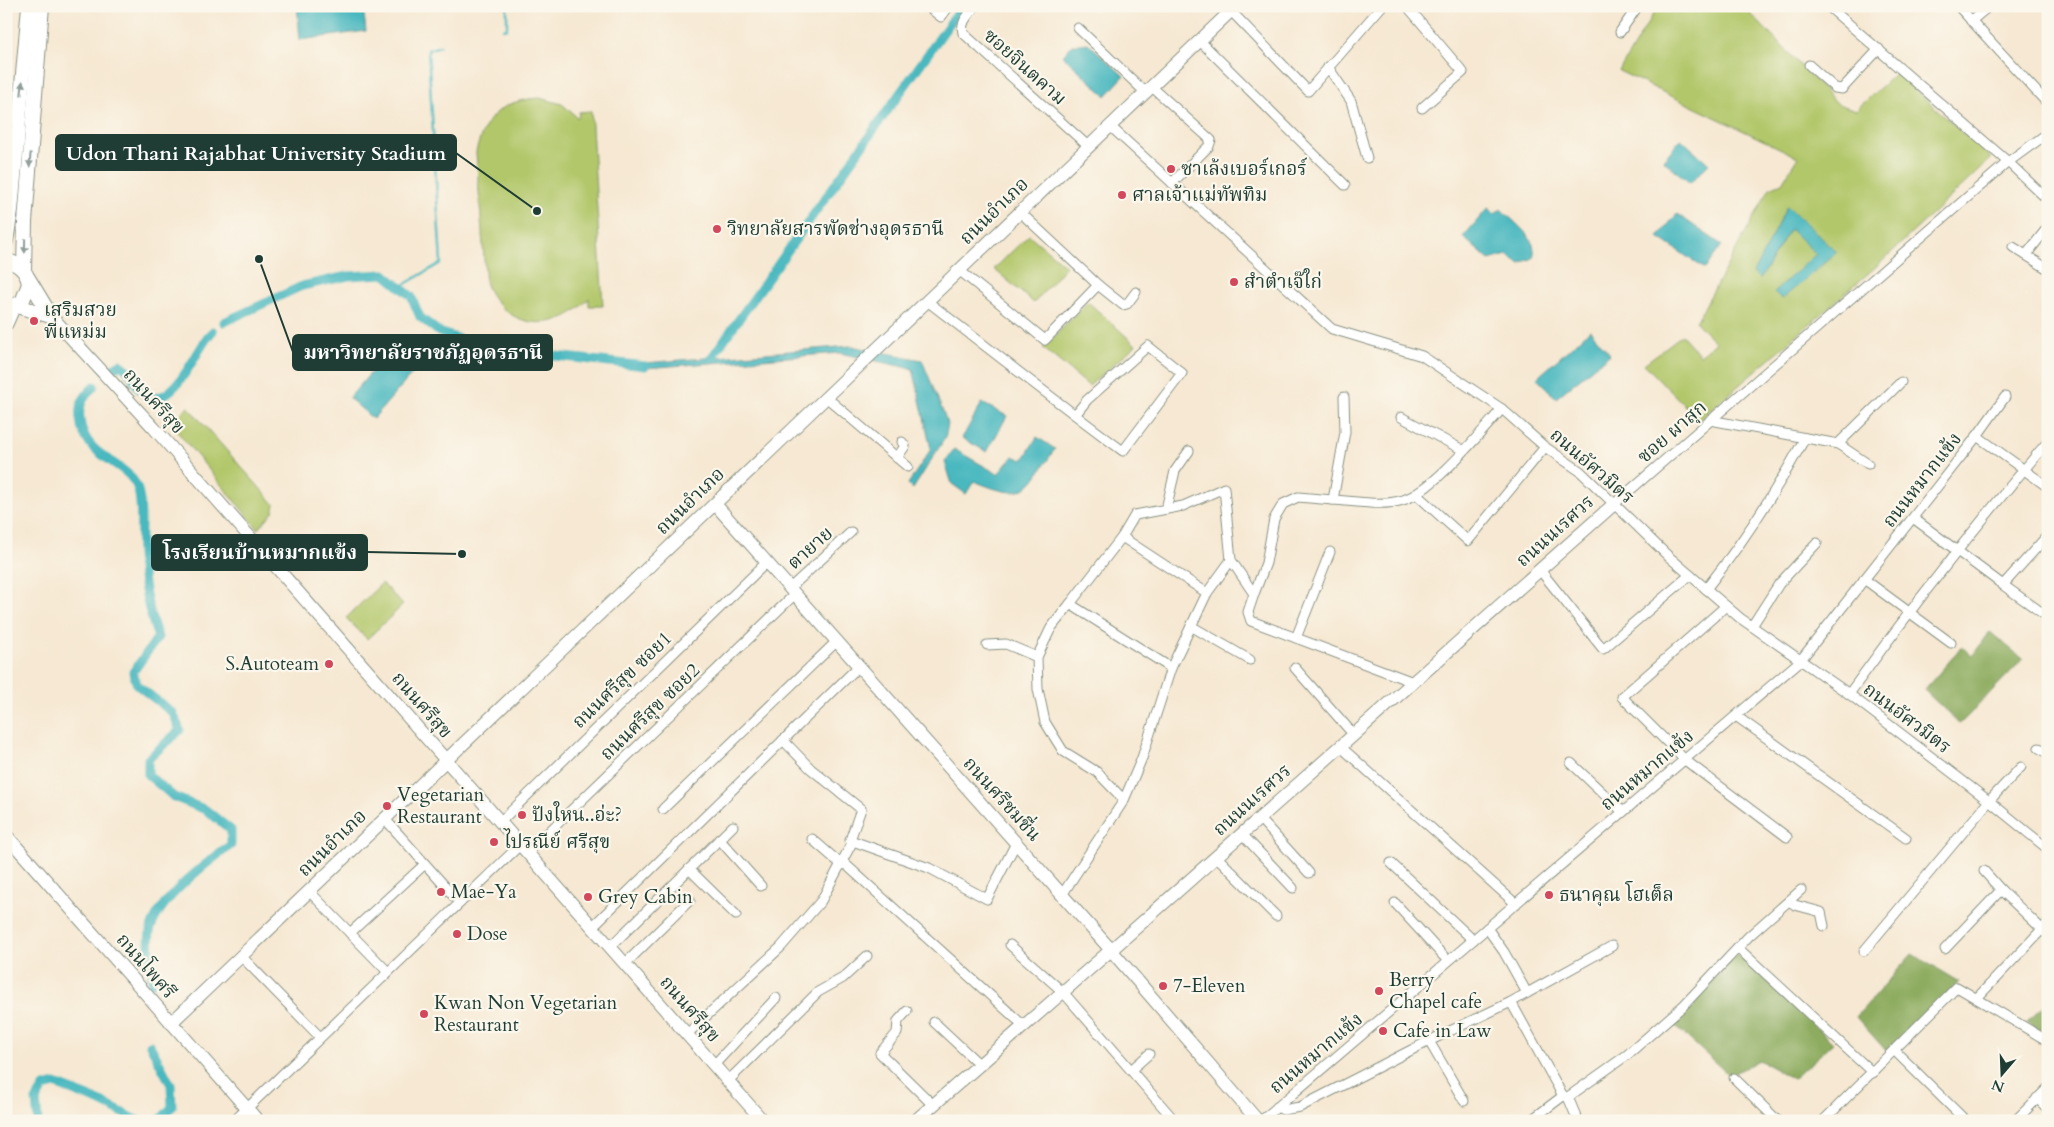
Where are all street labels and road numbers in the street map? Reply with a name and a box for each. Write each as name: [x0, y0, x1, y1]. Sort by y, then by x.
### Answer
street label: ซอยจินตคาม: [978, 23, 1072, 111]
street label: ถนนอำเภอ: [954, 171, 1034, 251]
street label: ถนนศรีสุข: [117, 362, 191, 440]
street label: ซอย ผาสุก: [1632, 395, 1712, 469]
street label: ถนนอัศวมิตร: [1544, 422, 1640, 510]
street label: ถนนหมากแข้ง: [1876, 427, 1968, 533]
street label: ถนนอำเภอ: [650, 461, 730, 541]
street label: ถนนนเรศวร: [1510, 489, 1600, 573]
street label: ตายาย: [781, 520, 839, 576]
street label: ถนนศรีสุข ซอย1: [566, 626, 678, 734]
street label: ถนนศรีสุข ซอย2: [594, 657, 706, 766]
street label: ถนนศรีสุข: [386, 666, 458, 744]
street label: ถนนอัศวมิตร: [1858, 676, 1956, 760]
street label: ถนนหมากแข้ง: [1595, 723, 1699, 817]
street label: ถนนศรีชมชื่น: [957, 750, 1048, 847]
street label: ถนนนเรศวร: [1207, 758, 1297, 842]
street label: ถนนอำเภอ: [292, 803, 372, 883]
street label: ถนนโพศรี: [110, 926, 183, 1005]
street label: ถนนศรีสุข: [654, 970, 726, 1048]
street label: ถนนหมากแข้ง: [1264, 1006, 1368, 1100]

